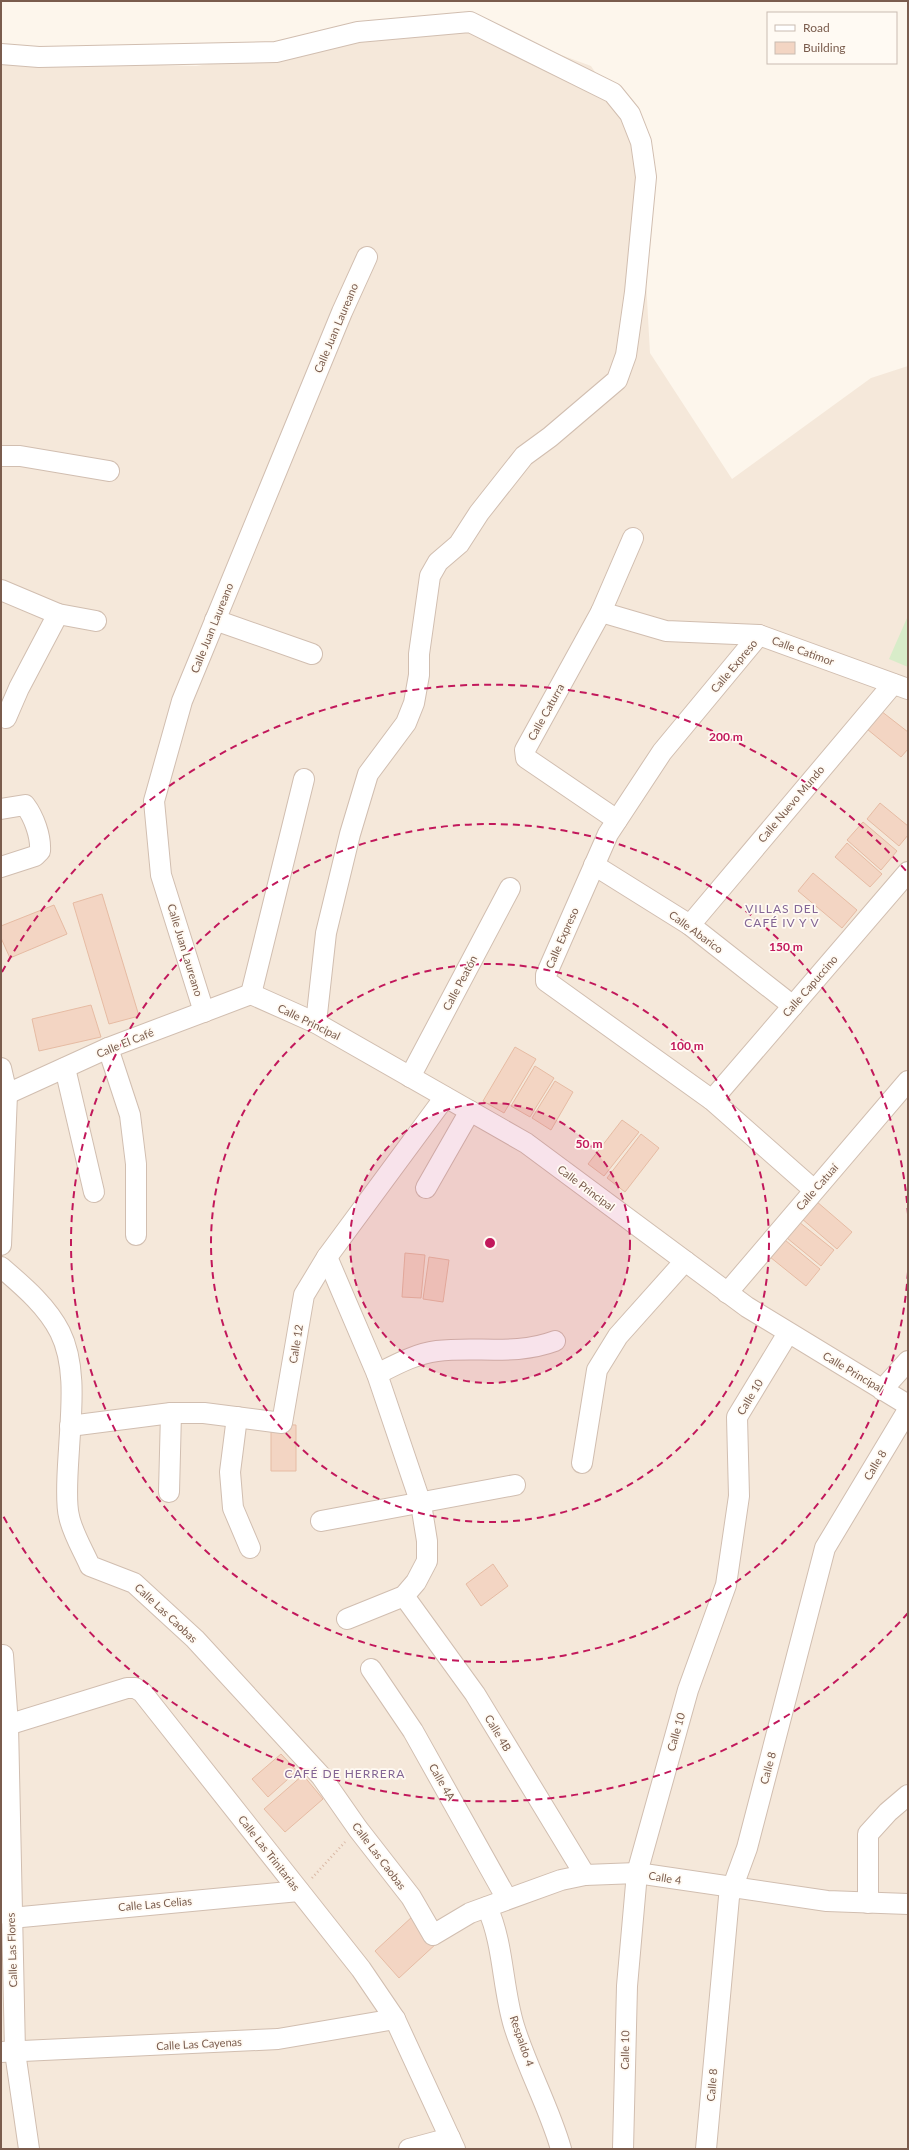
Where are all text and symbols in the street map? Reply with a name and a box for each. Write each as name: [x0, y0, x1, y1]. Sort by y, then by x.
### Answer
legend: [767, 12, 897, 64]
text: Road: [803, 20, 830, 35]
text: Building: [803, 40, 846, 55]
street label: Calle Juan Laureano: [311, 281, 360, 375]
street label: Calle Juan Laureano: [188, 581, 236, 675]
street label: Calle Catimor: [770, 633, 836, 668]
street label: Calle Expreso: [708, 637, 760, 695]
street label: Calle Caturra: [525, 681, 566, 742]
text: 200 m: [709, 729, 743, 744]
street label: Calle Nuevo Mundo: [755, 763, 826, 845]
district label: VILLAS DEL CAFÉ IV Y V: [744, 901, 820, 930]
street label: Calle Juan Laureano: [165, 902, 206, 998]
street label: Calle Expreso: [542, 905, 581, 970]
street label: Calle Abarico: [667, 908, 726, 955]
text: 150 m: [769, 939, 803, 954]
street label: Calle Capuccino: [779, 952, 840, 1019]
street label: Calle Peatón: [440, 953, 479, 1013]
street label: Calle Principal: [276, 1001, 343, 1042]
street label: Calle El Café: [94, 1025, 156, 1060]
text: 100 m: [670, 1038, 704, 1053]
text: 50 m: [576, 1136, 602, 1151]
street label: Calle Catuaí: [793, 1160, 841, 1213]
street label: Calle Principal: [555, 1162, 617, 1213]
centre of rings: [483, 1236, 497, 1250]
street label: Calle 12: [286, 1323, 305, 1364]
street label: Calle Principal: [821, 1348, 886, 1395]
street label: Calle 10: [734, 1376, 766, 1417]
street label: Calle 8: [860, 1447, 889, 1482]
street label: Calle Las Caobas: [132, 1580, 200, 1645]
street label: Calle 10: [664, 1711, 687, 1753]
street label: Calle 4B: [483, 1712, 514, 1753]
street label: Calle 8: [757, 1750, 778, 1785]
street label: Calle 4A: [427, 1761, 458, 1803]
district label: CAFÉ DE HERRERA: [285, 1766, 405, 1781]
street label: Calle Las Trinitarias: [236, 1812, 303, 1893]
street label: Calle Las Caobas: [350, 1820, 409, 1892]
street label: Calle 4: [648, 1869, 683, 1887]
street label: Calle Las Celias: [118, 1894, 193, 1913]
street label: Calle Las Flores: [4, 1912, 19, 1988]
street label: Respaldo 4: [508, 2014, 537, 2069]
street label: Calle 10: [618, 2030, 631, 2070]
street label: Calle Las Cayenas: [156, 2035, 242, 2052]
street label: Calle 8: [704, 2068, 719, 2102]

